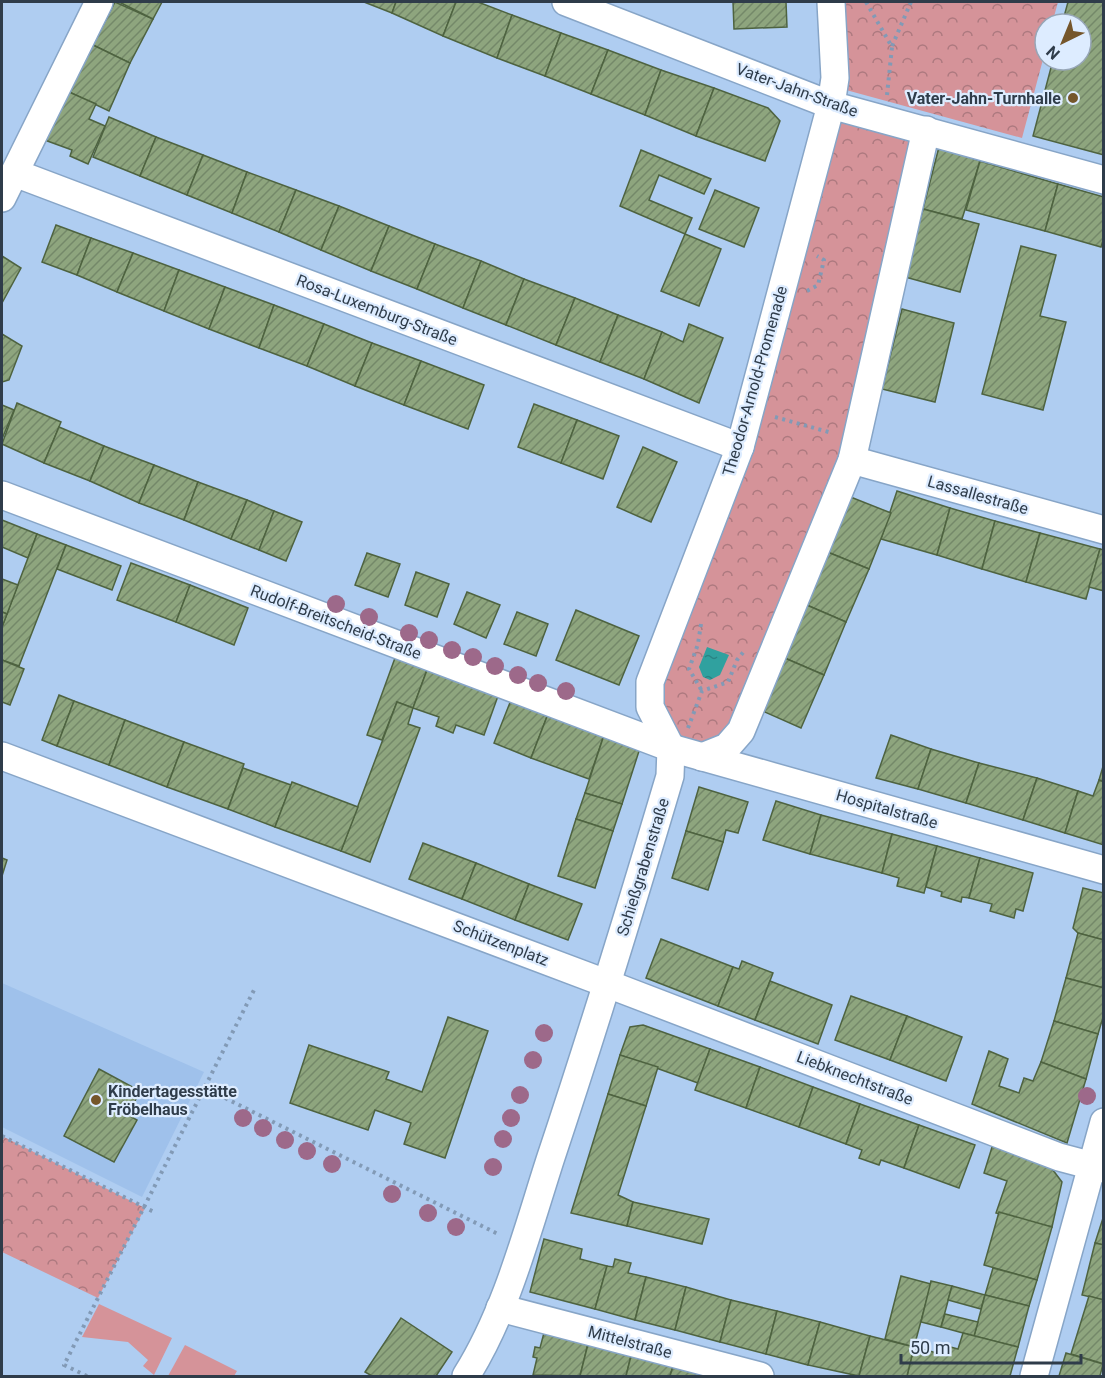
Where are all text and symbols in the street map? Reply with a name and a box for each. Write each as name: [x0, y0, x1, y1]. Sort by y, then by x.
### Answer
north arrow: [1033, 12, 1093, 72]
text: N: [1043, 42, 1064, 63]
street label: Vater-Jahn-Straße: [733, 59, 861, 121]
place label: Vater-Jahn-Turnhalle: [907, 89, 1061, 108]
marker: Vater-Jahn-Turnhalle: [1066, 91, 1080, 105]
street label: Rosa-Luxemburg-Straße: [294, 271, 460, 349]
street label: Theodor-Arnold-Promenade: [719, 284, 791, 478]
street label: Lassallestraße: [925, 472, 1031, 518]
street label: Rudolf-Breitscheid-Straße: [248, 581, 424, 663]
street label: Hospitalstraße: [834, 785, 940, 833]
street label: Schießgrabenstraße: [613, 796, 673, 938]
street label: Schützenplatz: [451, 916, 551, 970]
street label: Liebknechtstraße: [794, 1047, 916, 1109]
place label: Kindertagesstätte Fröbelhaus: [108, 1082, 237, 1119]
marker: Kindertagesstätte Fröbelhaus: [89, 1093, 103, 1107]
street label: Mittelstraße: [586, 1322, 674, 1362]
scale bar: [901, 1327, 1081, 1365]
text: 50 m: [910, 1337, 950, 1358]

